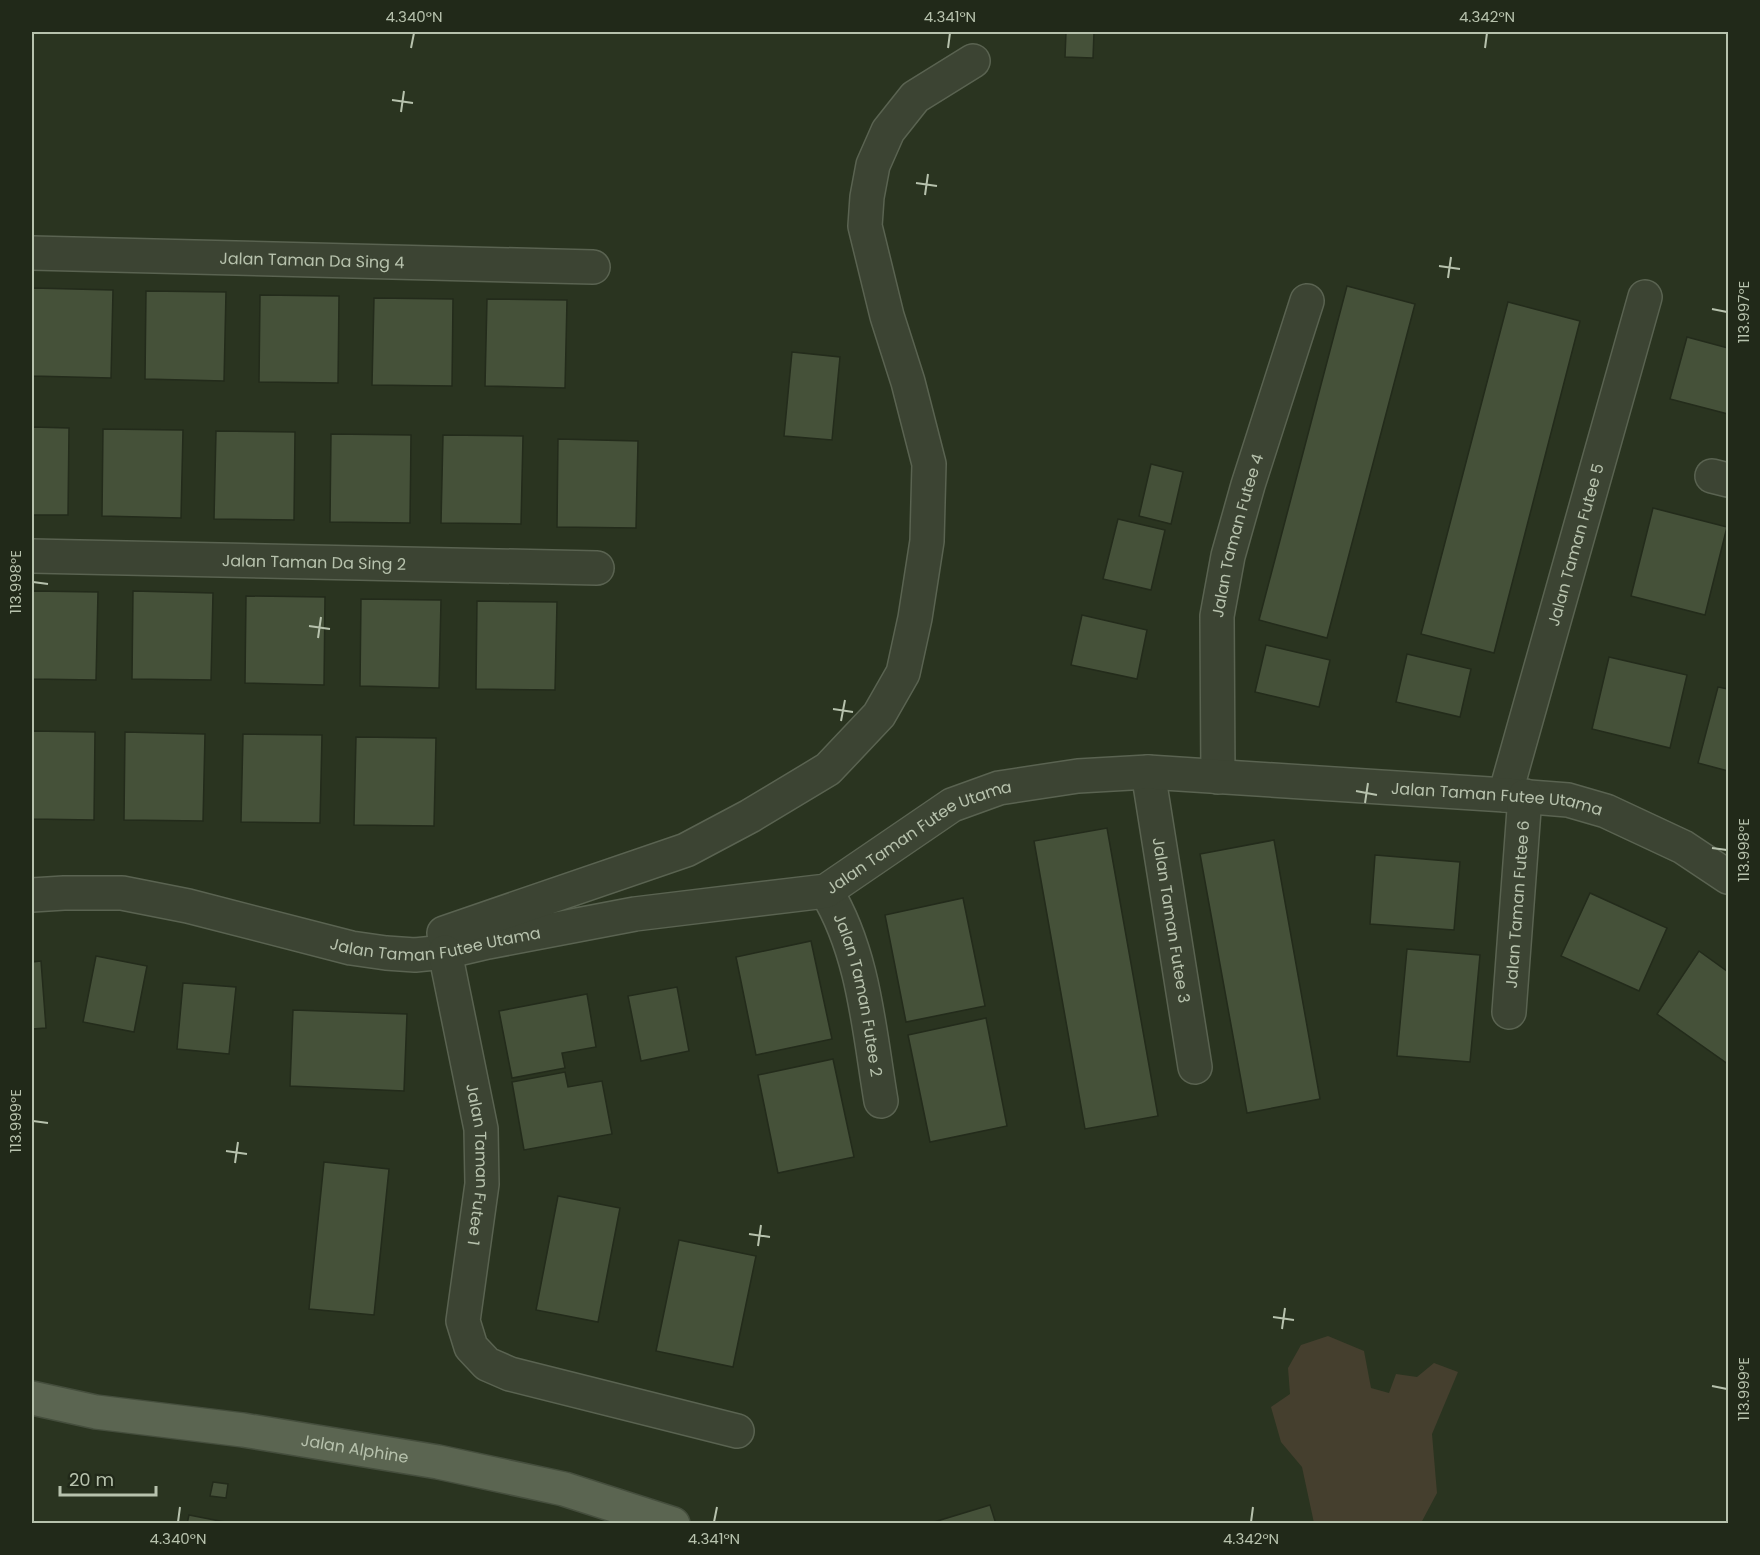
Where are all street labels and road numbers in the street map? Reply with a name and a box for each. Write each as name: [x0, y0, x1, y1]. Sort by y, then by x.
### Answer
street label: Jalan Taman Da Sing 4: [219, 246, 405, 274]
street label: Jalan Taman Futee 4: [1205, 451, 1269, 619]
street label: Jalan Taman Futee 5: [1542, 461, 1609, 629]
street label: Jalan Taman Da Sing 2: [222, 549, 406, 575]
street label: Jalan Taman Futee Utama: [821, 775, 1013, 899]
street label: Jalan Taman Futee Utama: [1390, 776, 1605, 821]
street label: Jalan Taman Futee 6: [1499, 819, 1535, 989]
street label: Jalan Taman Futee 3: [1147, 836, 1196, 1005]
street label: Jalan Taman Futee 2: [828, 909, 888, 1078]
street label: Jalan Taman Futee Utama: [328, 921, 542, 967]
street label: Jalan Taman Futee 1: [461, 1081, 494, 1247]
street label: Jalan Alphine: [299, 1428, 410, 1469]

